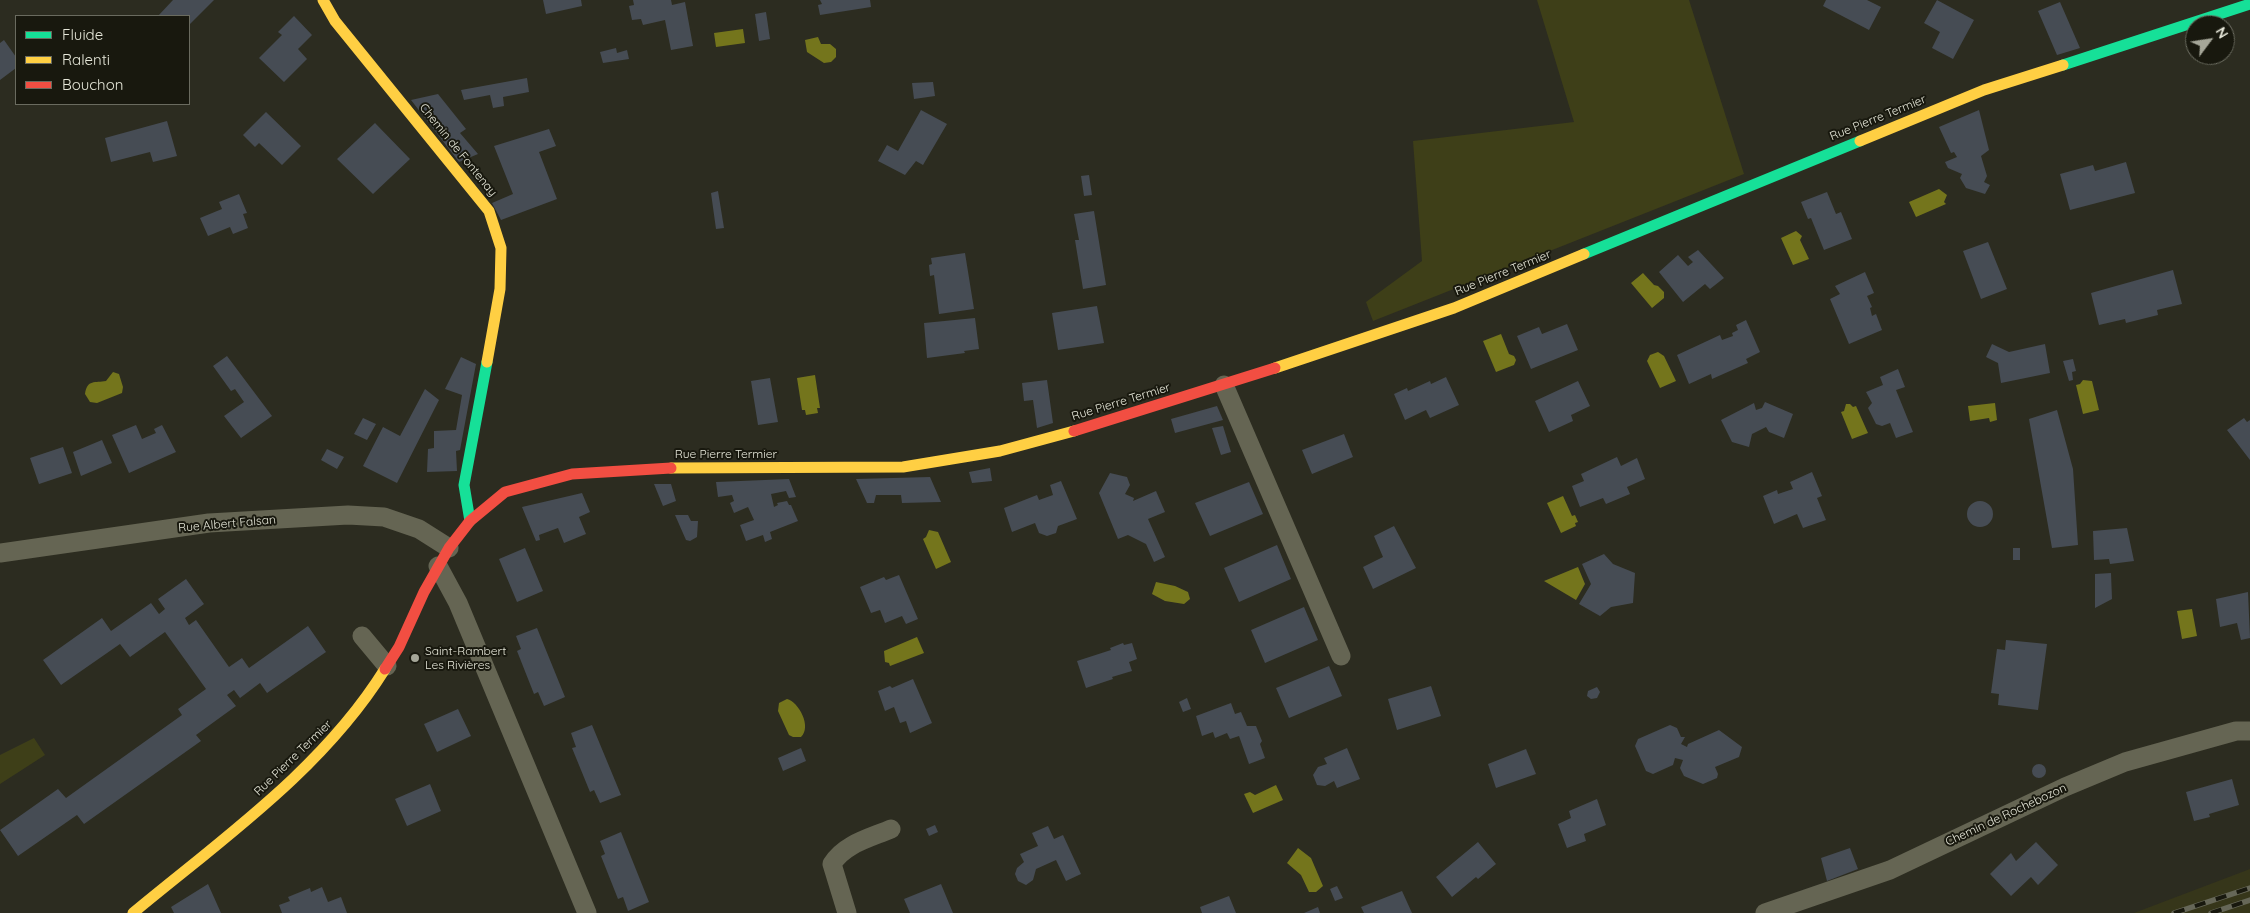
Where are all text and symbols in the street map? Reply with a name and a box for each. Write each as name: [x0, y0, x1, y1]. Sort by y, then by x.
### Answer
legend: [15, 15, 190, 105]
north arrow: [2185, 15, 2235, 65]
text: N: [2212, 24, 2232, 42]
text: Fluide: [62, 25, 103, 44]
text: Ralenti: [62, 50, 110, 69]
text: Bouchon: [62, 75, 123, 94]
street label: Rue Pierre Termier: [1828, 92, 1928, 144]
street label: Chemin de Fontenay: [416, 101, 500, 199]
street label: Rue Pierre Termier: [1453, 247, 1553, 299]
street label: Rue Pierre Termier: [1070, 380, 1172, 424]
street label: Rue Pierre Termier: [675, 447, 777, 461]
street label: Rue Albert Falsan: [178, 513, 276, 535]
place label: Saint-Rambert Les Rivières: [425, 644, 506, 672]
marker: Saint-Rambert Les Rivières: [409, 652, 421, 664]
street label: Rue Pierre Termier: [251, 717, 335, 799]
street label: Chemin de Rochebozon: [1943, 781, 2069, 849]

